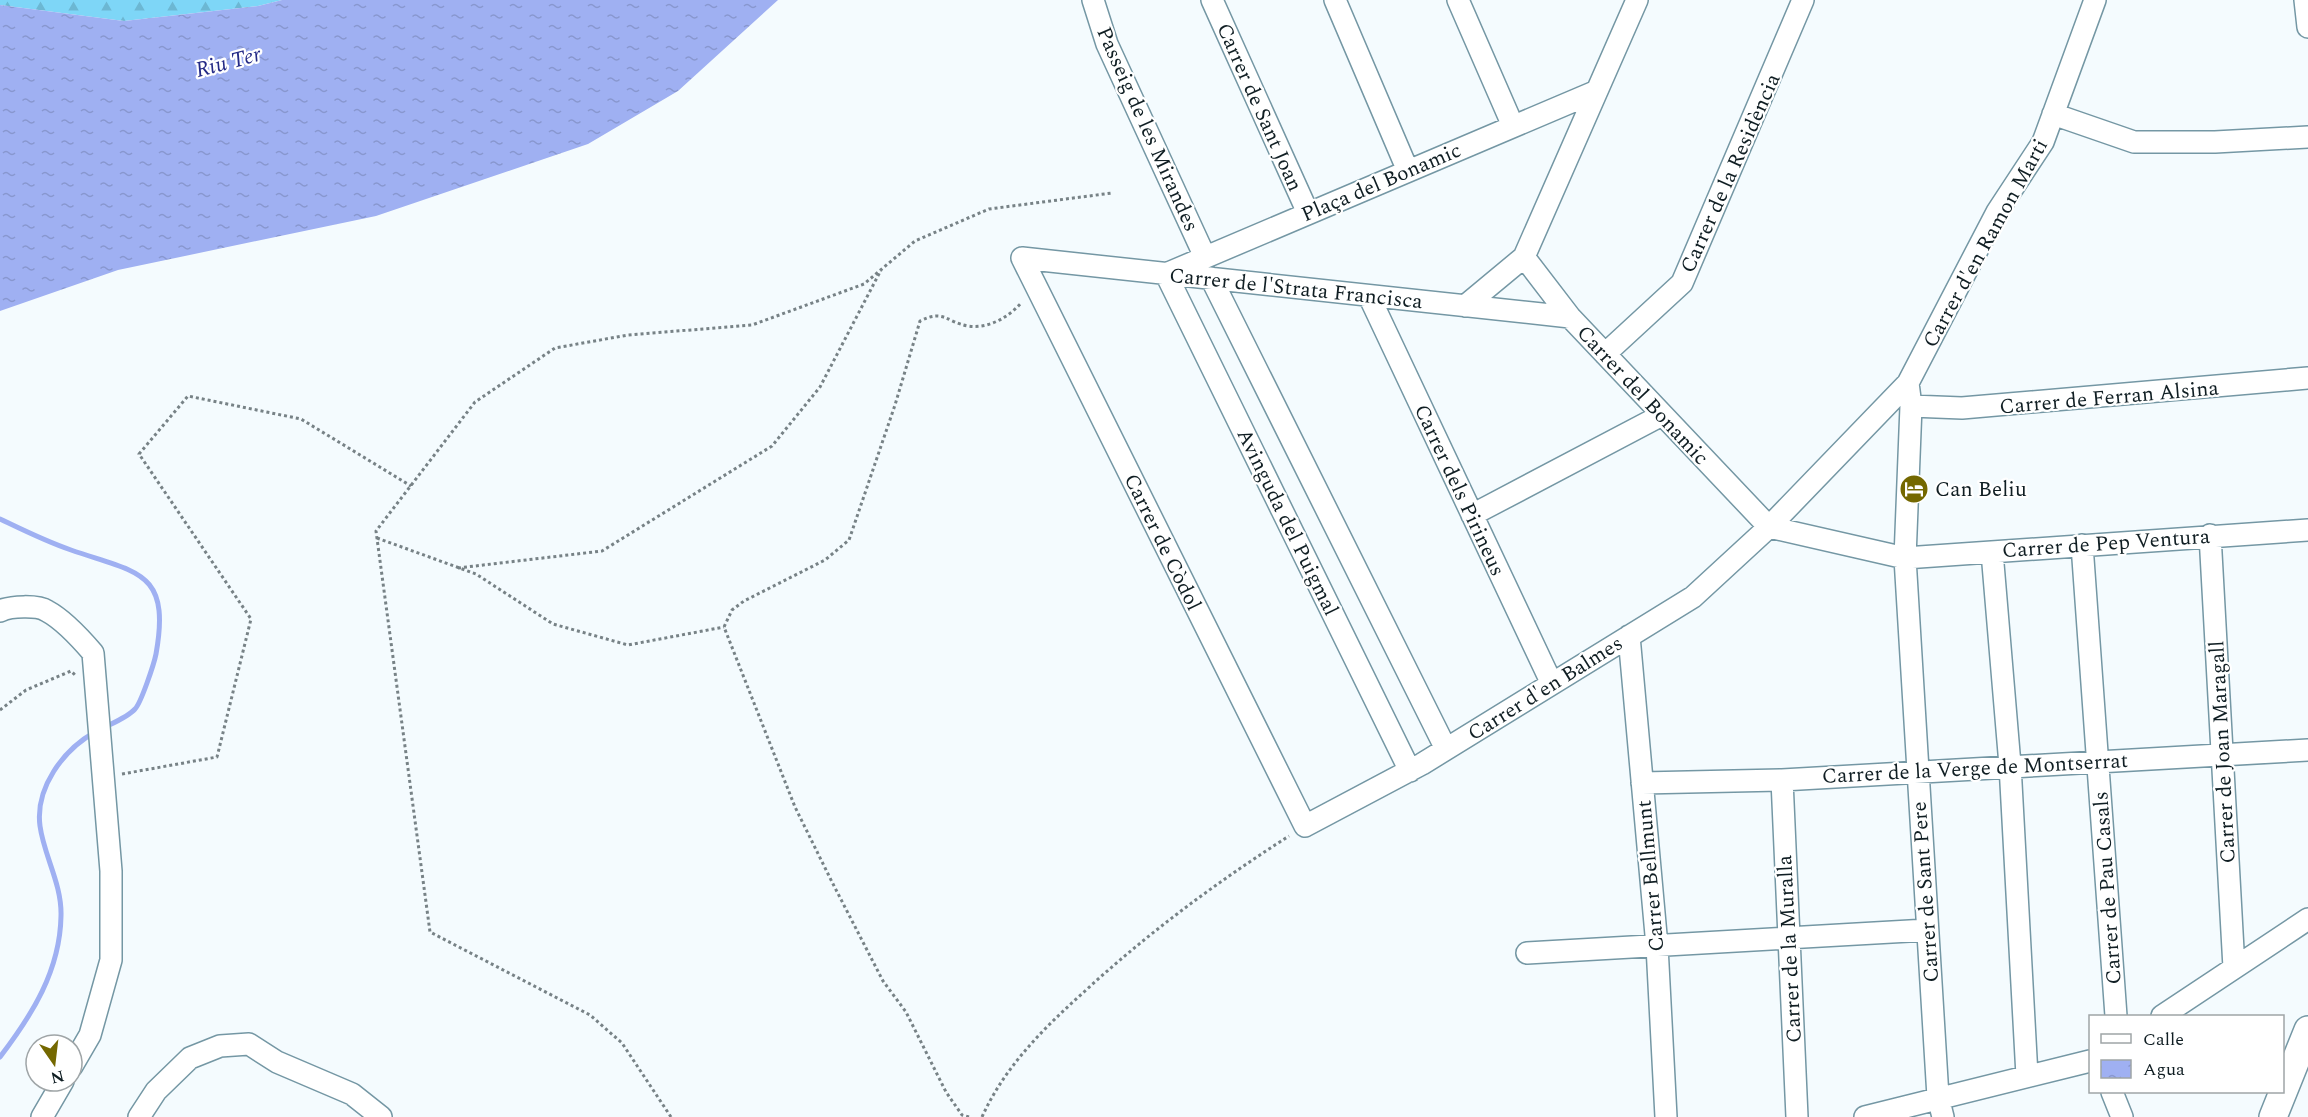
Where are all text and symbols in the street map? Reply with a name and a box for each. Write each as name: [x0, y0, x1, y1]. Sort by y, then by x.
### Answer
street label: Carrer de Sant Joan: [1208, 18, 1311, 197]
street label: Passeig de les Mirandes: [1087, 22, 1207, 237]
water label: Riu Ter: [192, 38, 265, 87]
street label: Carrer de la Residència: [1672, 68, 1790, 278]
street label: Carrer d'en Ramon Marti: [1915, 133, 2057, 354]
street label: Plaça del Bonamic: [1296, 135, 1466, 231]
street label: Carrer de l'Strata Francisca: [1168, 260, 1425, 318]
street label: Carrer del Bonamic: [1569, 318, 1716, 473]
street label: Carrer de Ferran Alsina: [1998, 372, 2221, 424]
street label: Carrer dels Pirineus: [1405, 399, 1513, 582]
street label: Avinguda del Puigmal: [1228, 423, 1346, 621]
street label: Carrer de Còdol: [1115, 468, 1209, 616]
hotel icon: Can Beliu: [1898, 473, 1930, 505]
place label: Can Beliu: [1935, 474, 2027, 506]
street label: Carrer de Pep Ventura: [2001, 521, 2212, 567]
street label: Carrer d'en Balmes: [1462, 628, 1629, 750]
street label: Carrer de Joan Maragall: [2201, 640, 2245, 864]
street label: Carrer de la Verge de Montserrat: [1821, 745, 2129, 793]
street label: Carrer de Pau Casals: [2085, 790, 2131, 985]
street label: Carrer Bellmunt: [1628, 799, 1674, 953]
street label: Carrer de Sant Pere: [1904, 800, 1948, 984]
street label: Carrer de la Muralla: [1769, 853, 1811, 1044]
legend: [2089, 1015, 2284, 1093]
text: Calle: [2143, 1026, 2184, 1053]
north arrow: [24, 1033, 84, 1093]
text: Agua: [2143, 1056, 2185, 1083]
text: N: [48, 1063, 67, 1090]

